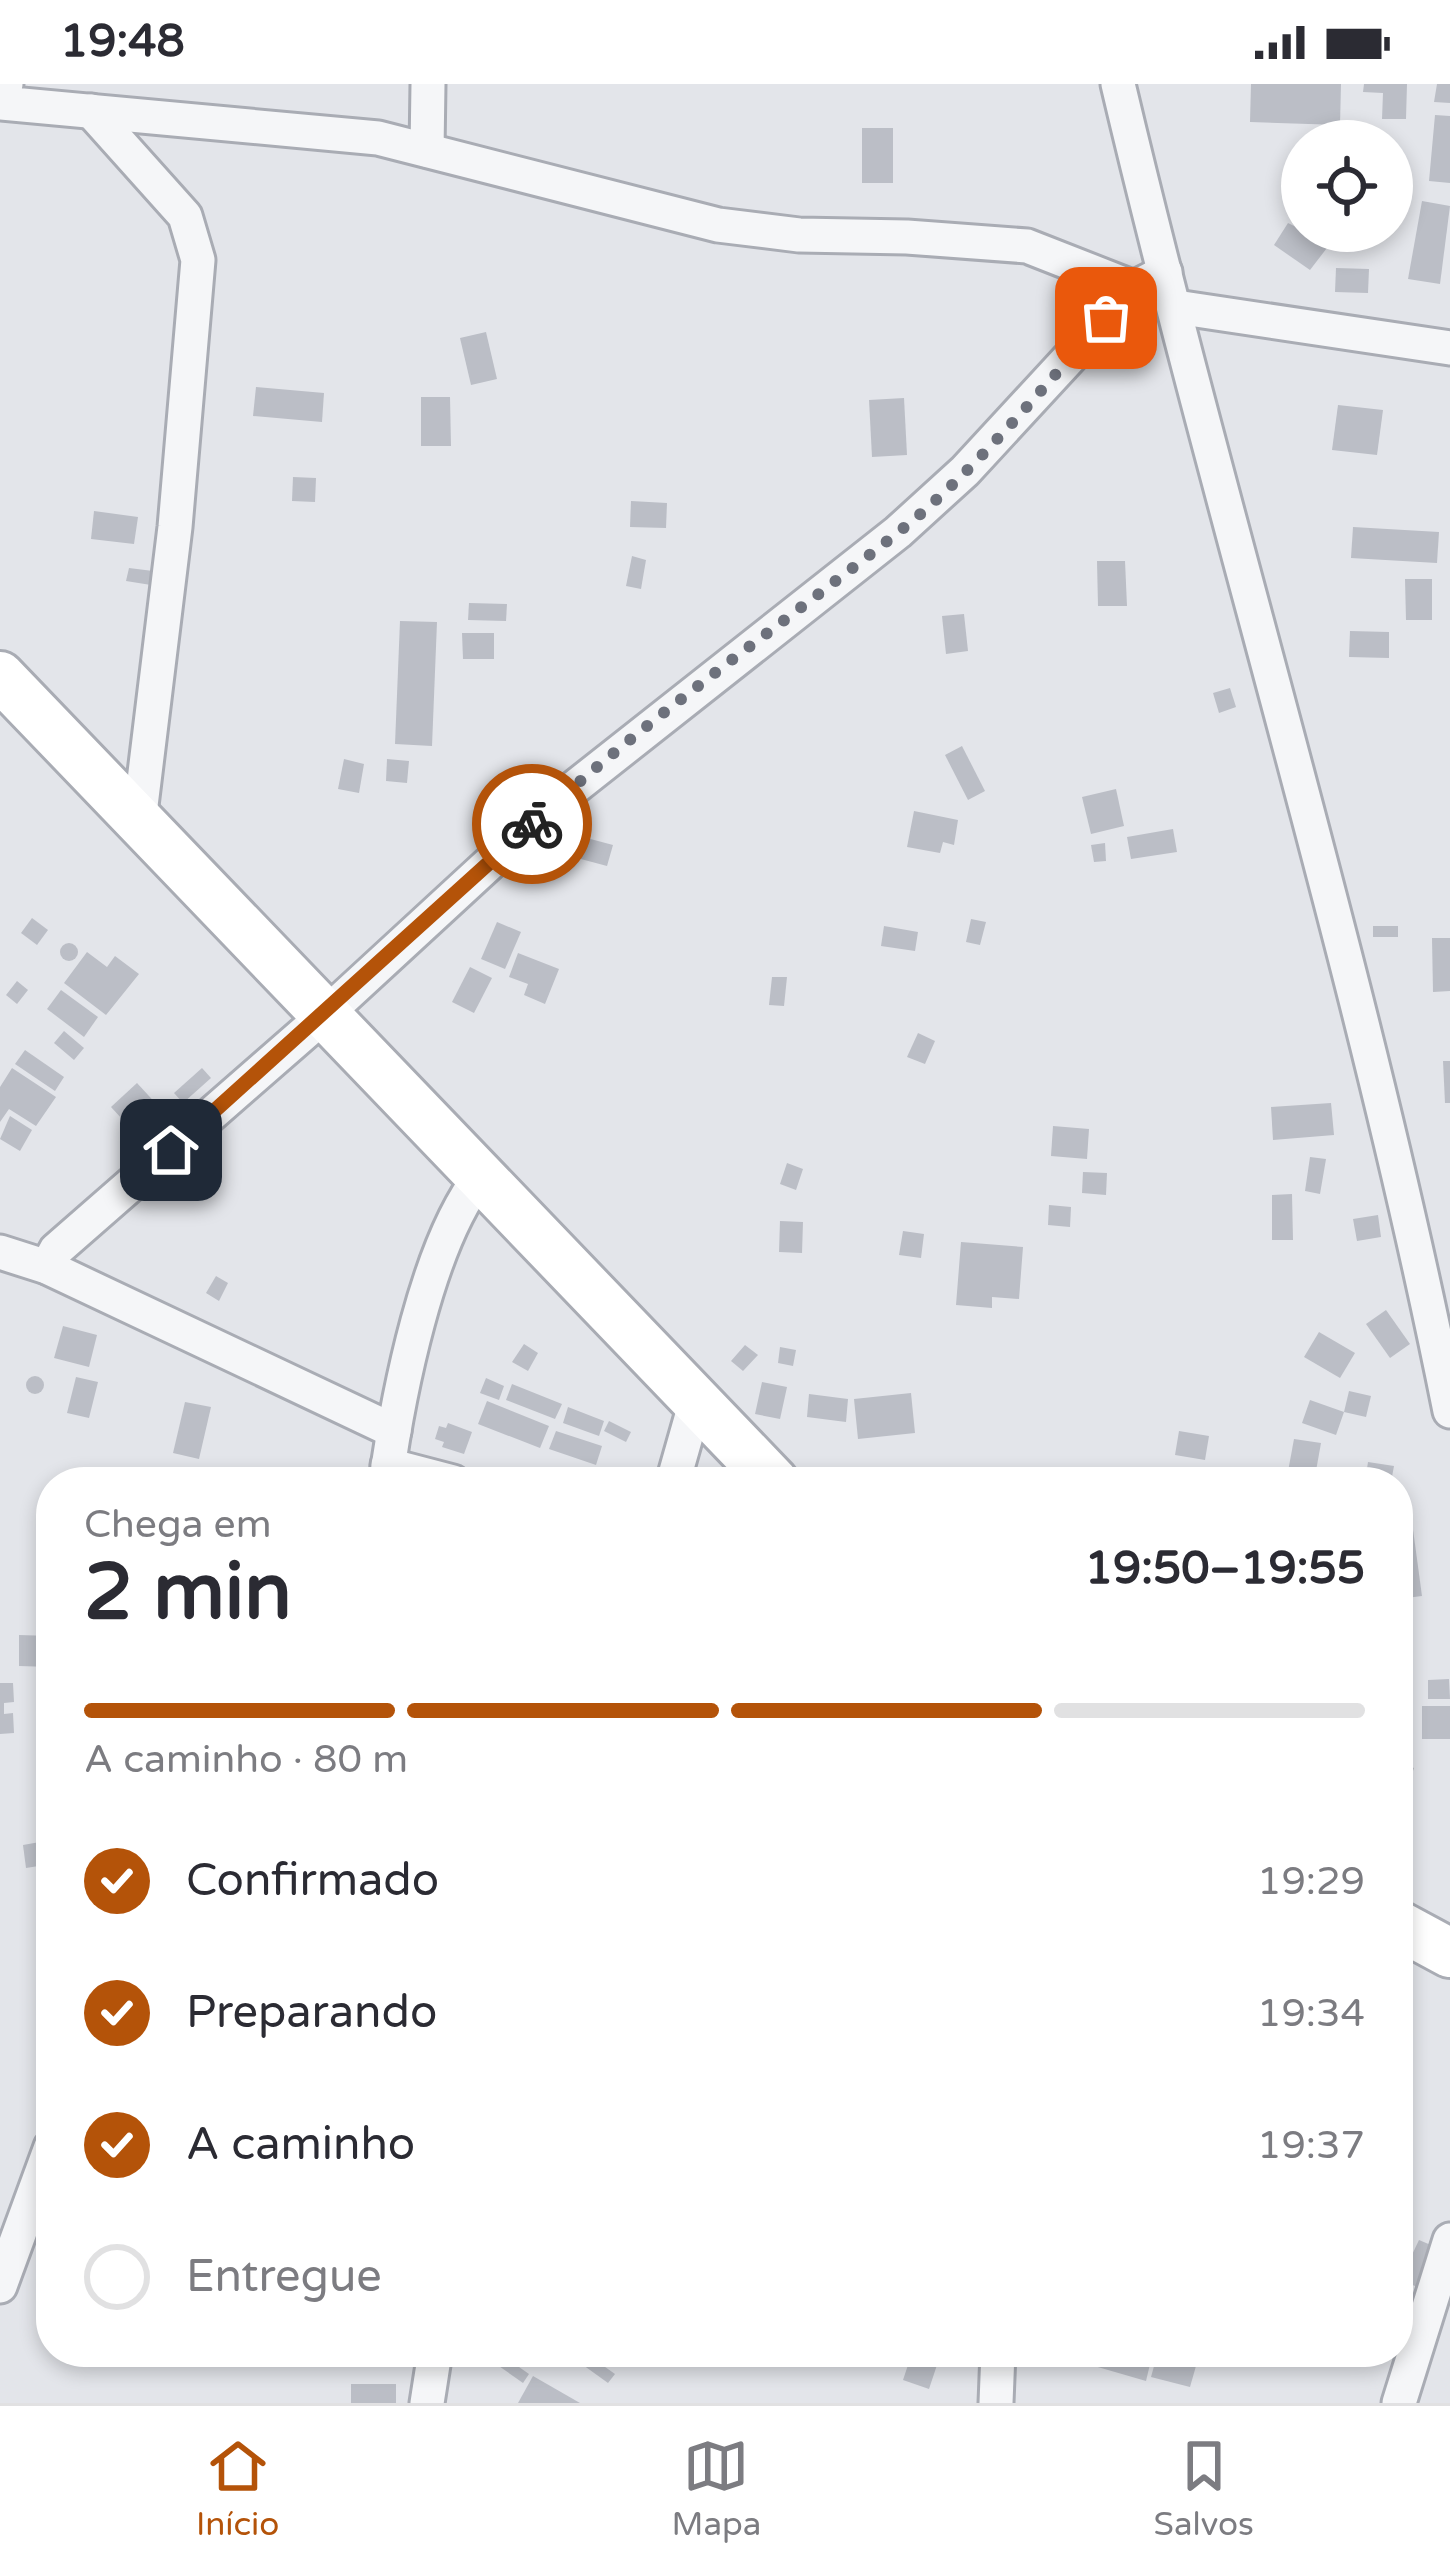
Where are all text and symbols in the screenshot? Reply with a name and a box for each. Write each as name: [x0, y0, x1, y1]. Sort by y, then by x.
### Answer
text: 19:48: [60, 15, 185, 69]
map controls: [1281, 120, 1413, 252]
button: locate: [1281, 120, 1413, 252]
pin: [1055, 267, 1157, 369]
icon: bag: [1073, 285, 1139, 351]
courier: [472, 764, 592, 884]
icon: bike: [499, 791, 565, 857]
pin: [120, 1099, 222, 1201]
icon: home: [138, 1117, 204, 1183]
text: Chega em: [84, 1501, 271, 1548]
text: 19:50–19:55: [1085, 1542, 1365, 1596]
text: 2 min: [84, 1546, 292, 1640]
text: A caminho · 80 m: [84, 1736, 408, 1783]
icon: check: [84, 1848, 150, 1914]
text: Confirmado: [186, 1854, 439, 1908]
text: 19:29: [1257, 1858, 1365, 1905]
icon: check: [84, 1980, 150, 2046]
text: Preparando: [186, 1986, 437, 2040]
text: 19:34: [1257, 1990, 1365, 2037]
icon: check: [84, 2112, 150, 2178]
text: A caminho: [186, 2118, 415, 2172]
text: 19:37: [1257, 2122, 1365, 2169]
text: Entregue: [186, 2250, 382, 2304]
tab: Início: [196, 2433, 279, 2544]
tab: Mapa: [672, 2433, 761, 2544]
tab: Salvos: [1154, 2433, 1254, 2544]

